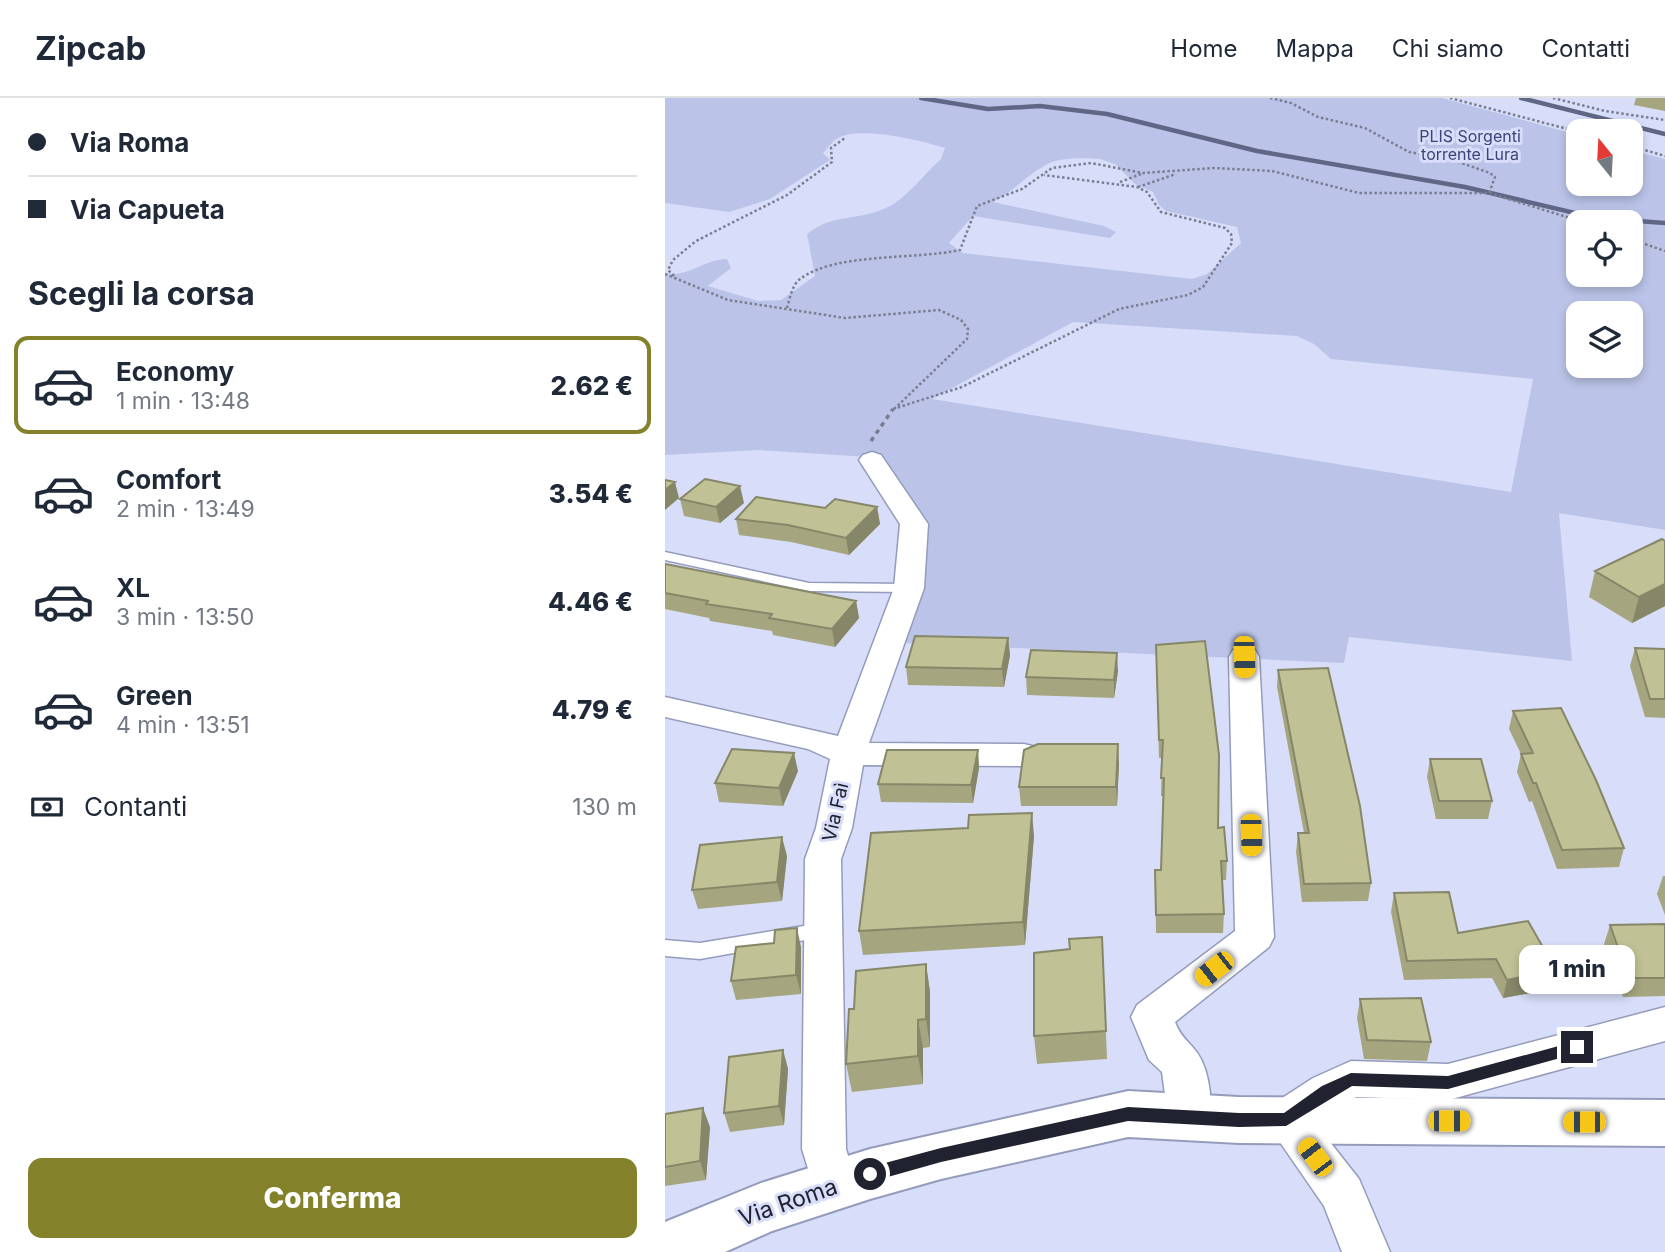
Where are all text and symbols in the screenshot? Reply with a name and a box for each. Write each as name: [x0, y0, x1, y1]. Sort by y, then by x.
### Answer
text: Zipcab: [35, 28, 146, 68]
text: Home: [1170, 34, 1238, 63]
text: Mappa: [1276, 34, 1354, 63]
text: Chi siamo: [1392, 34, 1504, 63]
text: Contatti: [1542, 34, 1630, 63]
north arrow: [1566, 119, 1643, 196]
map controls: [1566, 119, 1643, 378]
park label: PLIS Sorgenti torrente Lura: [1419, 126, 1521, 164]
text: Via Roma: [70, 127, 189, 158]
text: Via Capueta: [70, 194, 225, 225]
button: locate: [1566, 210, 1643, 287]
text: Scegli la corsa: [28, 274, 255, 313]
button: layers: [1566, 301, 1643, 378]
icon: car: [32, 354, 95, 417]
text: Economy: [116, 356, 234, 387]
text: 2.62 €: [551, 370, 633, 401]
text: 1 min · 13:48: [116, 387, 250, 415]
icon: car: [32, 462, 95, 525]
text: Comfort: [116, 464, 221, 495]
text: 3.54 €: [549, 478, 633, 509]
text: 2 min · 13:49: [116, 495, 255, 523]
icon: car: [32, 570, 95, 633]
text: XL: [116, 572, 150, 603]
text: 4.46 €: [548, 586, 633, 617]
text: 3 min · 13:50: [116, 603, 254, 631]
car: [1233, 636, 1256, 678]
icon: car: [32, 678, 95, 741]
text: Green: [116, 680, 193, 711]
text: 4.79 €: [552, 694, 633, 725]
text: 4 min · 13:51: [116, 711, 250, 739]
street label: Via Faì: [818, 780, 853, 844]
icon: cash: [28, 788, 66, 826]
text: Contanti: [84, 791, 187, 822]
text: 130 m: [572, 793, 637, 821]
car: [1240, 814, 1263, 856]
callout: 1 min: [1519, 946, 1635, 995]
car: [1191, 948, 1238, 990]
text: 1 min: [1548, 955, 1606, 983]
route end: [1561, 1031, 1593, 1063]
car: [1429, 1111, 1471, 1132]
car: [1564, 1112, 1606, 1133]
car: [1294, 1134, 1337, 1180]
button: Conferma: [28, 1158, 637, 1238]
route start: [854, 1158, 886, 1190]
street label: Via Roma: [735, 1172, 841, 1232]

